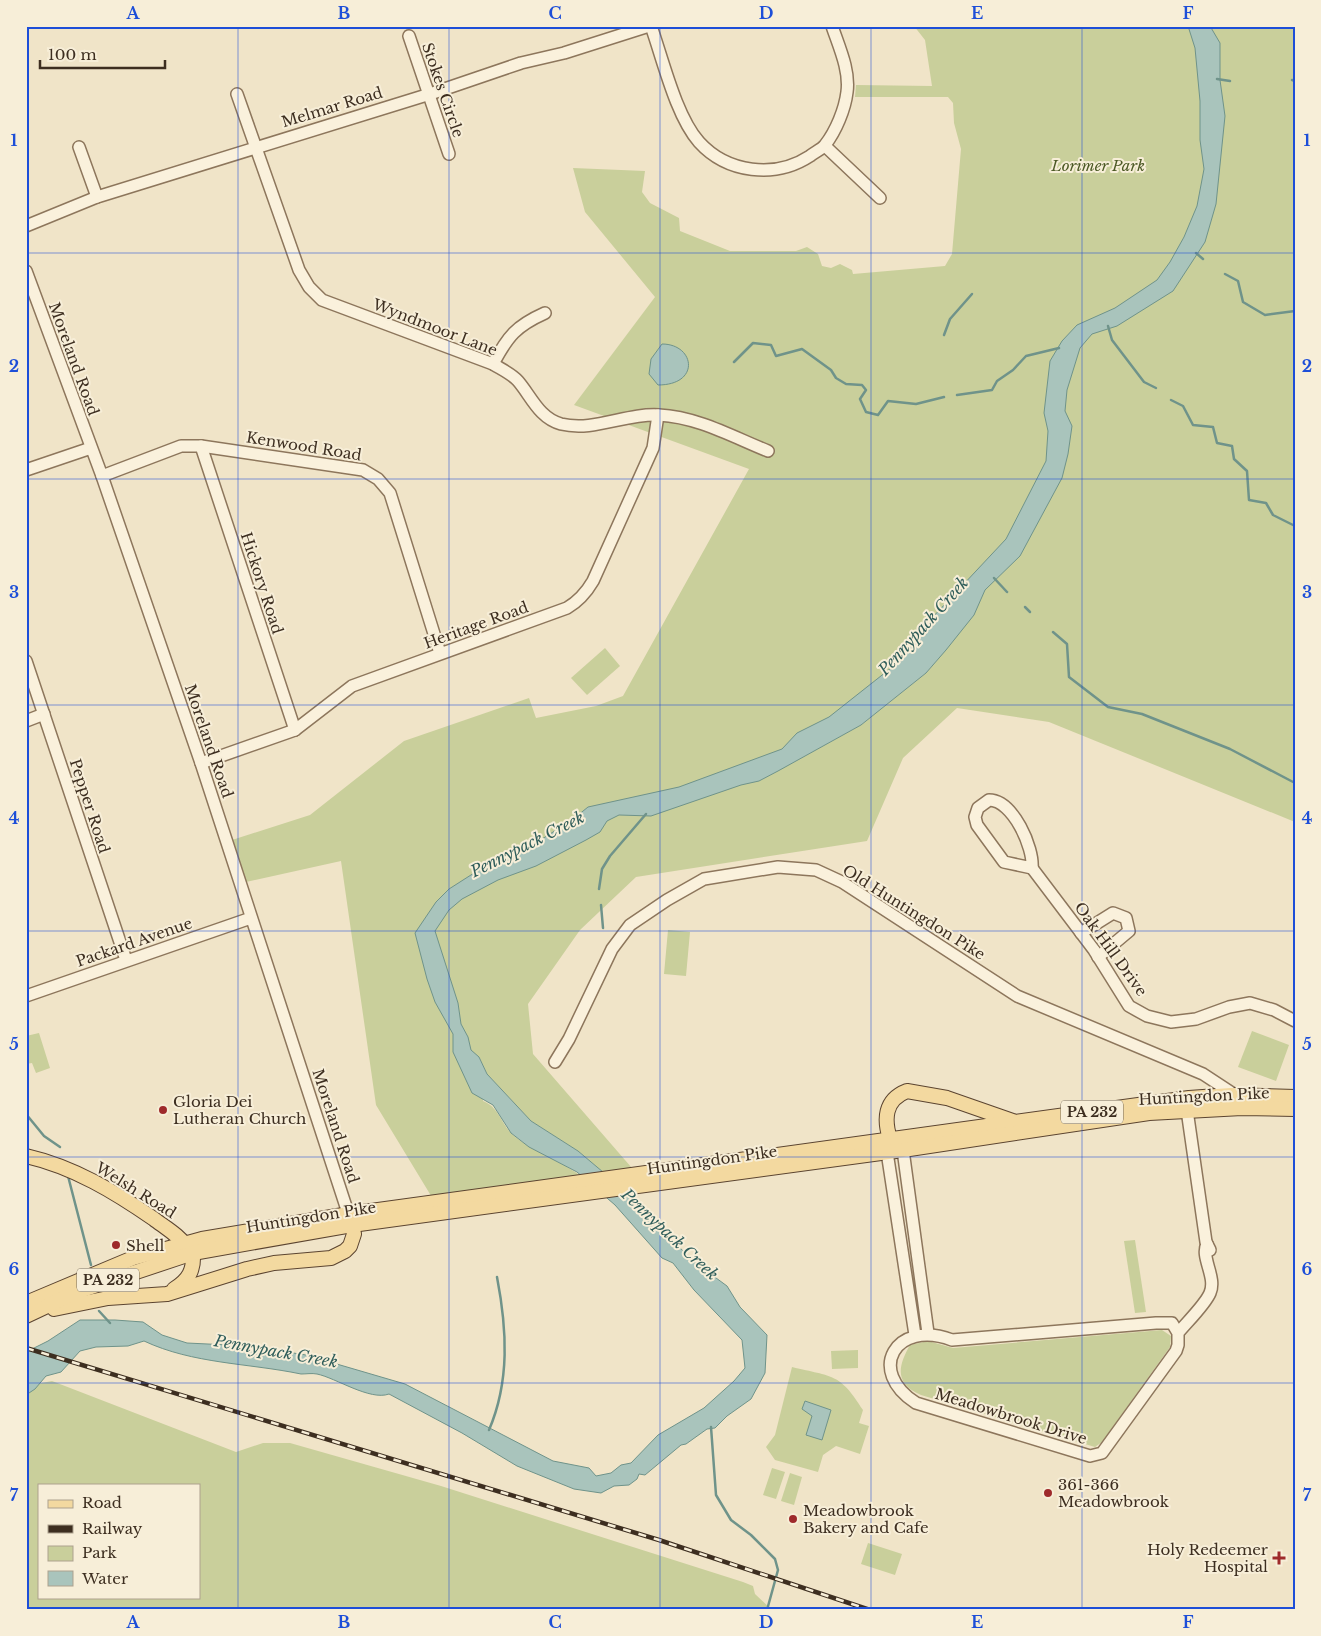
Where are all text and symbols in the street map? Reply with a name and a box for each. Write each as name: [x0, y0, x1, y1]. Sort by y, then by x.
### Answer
text: A: [126, 3, 141, 23]
text: B: [338, 3, 351, 23]
text: C: [548, 3, 562, 23]
text: D: [759, 3, 773, 23]
text: E: [971, 3, 983, 23]
text: F: [1182, 3, 1194, 23]
scale bar: [40, 38, 165, 70]
street label: Stokes Circle: [418, 40, 468, 140]
text: 100 m: [48, 45, 97, 64]
street label: Melmar Road: [279, 83, 385, 131]
text: 1: [11, 130, 18, 150]
text: 1: [1304, 130, 1311, 150]
park label: Lorimer Park: [1050, 156, 1145, 175]
street label: Wyndmoor Lane: [369, 294, 500, 360]
street label: Moreland Road: [45, 300, 103, 418]
text: 2: [9, 356, 19, 376]
text: 2: [1302, 356, 1312, 376]
street label: Kenwood Road: [245, 428, 363, 464]
street label: Hickory Road: [237, 530, 287, 636]
water label: Pennypack Creek: [873, 573, 972, 680]
text: 3: [9, 582, 19, 602]
text: 3: [1302, 582, 1312, 602]
street label: Heritage Road: [421, 597, 531, 653]
street label: Moreland Road: [181, 682, 237, 800]
street label: Pepper Road: [66, 756, 114, 856]
water label: Pennypack Creek: [466, 807, 587, 882]
text: 4: [9, 808, 19, 828]
text: 4: [1302, 808, 1312, 828]
street label: Old Huntingdon Pike: [839, 860, 989, 964]
street label: Oak Hill Drive: [1070, 898, 1152, 1000]
street label: Packard Avenue: [73, 913, 195, 971]
text: 5: [9, 1034, 19, 1054]
text: 5: [1302, 1034, 1312, 1054]
street label: Moreland Road: [309, 1066, 363, 1186]
street label: Huntingdon Pike: [1138, 1083, 1270, 1109]
place label: Gloria Dei Lutheran Church: [173, 1092, 306, 1128]
road number: PA 232: [1061, 1100, 1123, 1124]
marker: Gloria Dei Lutheran Church: [157, 1104, 169, 1116]
street label: Huntingdon Pike: [646, 1141, 778, 1179]
street label: Welsh Road: [91, 1157, 180, 1222]
water label: Pennypack Creek: [617, 1183, 723, 1284]
street label: Huntingdon Pike: [245, 1197, 377, 1237]
place label: Shell: [126, 1236, 164, 1255]
marker: Shell: [110, 1239, 122, 1251]
text: 6: [9, 1259, 20, 1279]
text: 6: [1302, 1259, 1313, 1279]
road number: PA 232: [77, 1268, 139, 1292]
water label: Pennypack Creek: [212, 1330, 339, 1372]
street label: Meadowbrook Drive: [933, 1384, 1089, 1448]
place label: 361-366 Meadowbrook: [1058, 1475, 1170, 1511]
legend: [38, 1484, 200, 1598]
text: 7: [10, 1485, 19, 1505]
text: 7: [1303, 1485, 1312, 1505]
marker: 361-366 Meadowbrook: [1042, 1487, 1054, 1499]
text: Road: [82, 1493, 122, 1512]
place label: Meadowbrook Bakery and Cafe: [803, 1501, 929, 1537]
marker: Meadowbrook Bakery and Cafe: [787, 1513, 799, 1525]
text: Railway: [82, 1519, 143, 1538]
place label: Holy Redeemer Hospital: [1147, 1540, 1269, 1576]
text: Park: [82, 1543, 118, 1562]
marker: Holy Redeemer Hospital: [1272, 1551, 1286, 1565]
text: Water: [81, 1569, 129, 1588]
text: A: [126, 1612, 141, 1632]
text: B: [338, 1612, 351, 1632]
text: C: [548, 1612, 562, 1632]
text: D: [759, 1612, 773, 1632]
text: E: [971, 1612, 983, 1632]
text: F: [1182, 1612, 1194, 1632]

